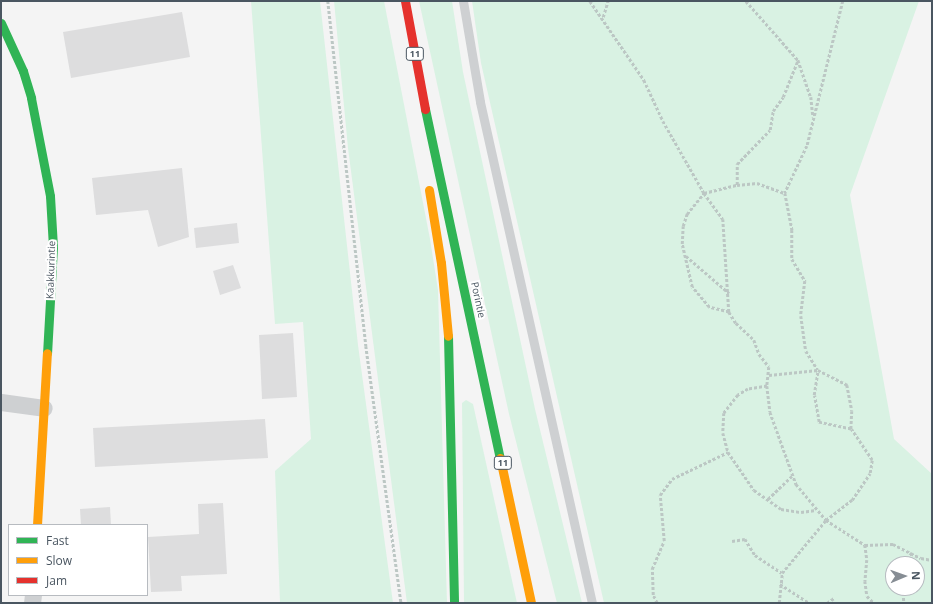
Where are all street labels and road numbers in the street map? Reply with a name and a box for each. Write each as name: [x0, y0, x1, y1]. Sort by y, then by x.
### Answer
road number: 11: [405, 47, 425, 61]
street label: Kaakkurintie: [44, 241, 58, 299]
street label: Porintie: [468, 281, 488, 319]
road number: 11: [493, 456, 513, 470]

